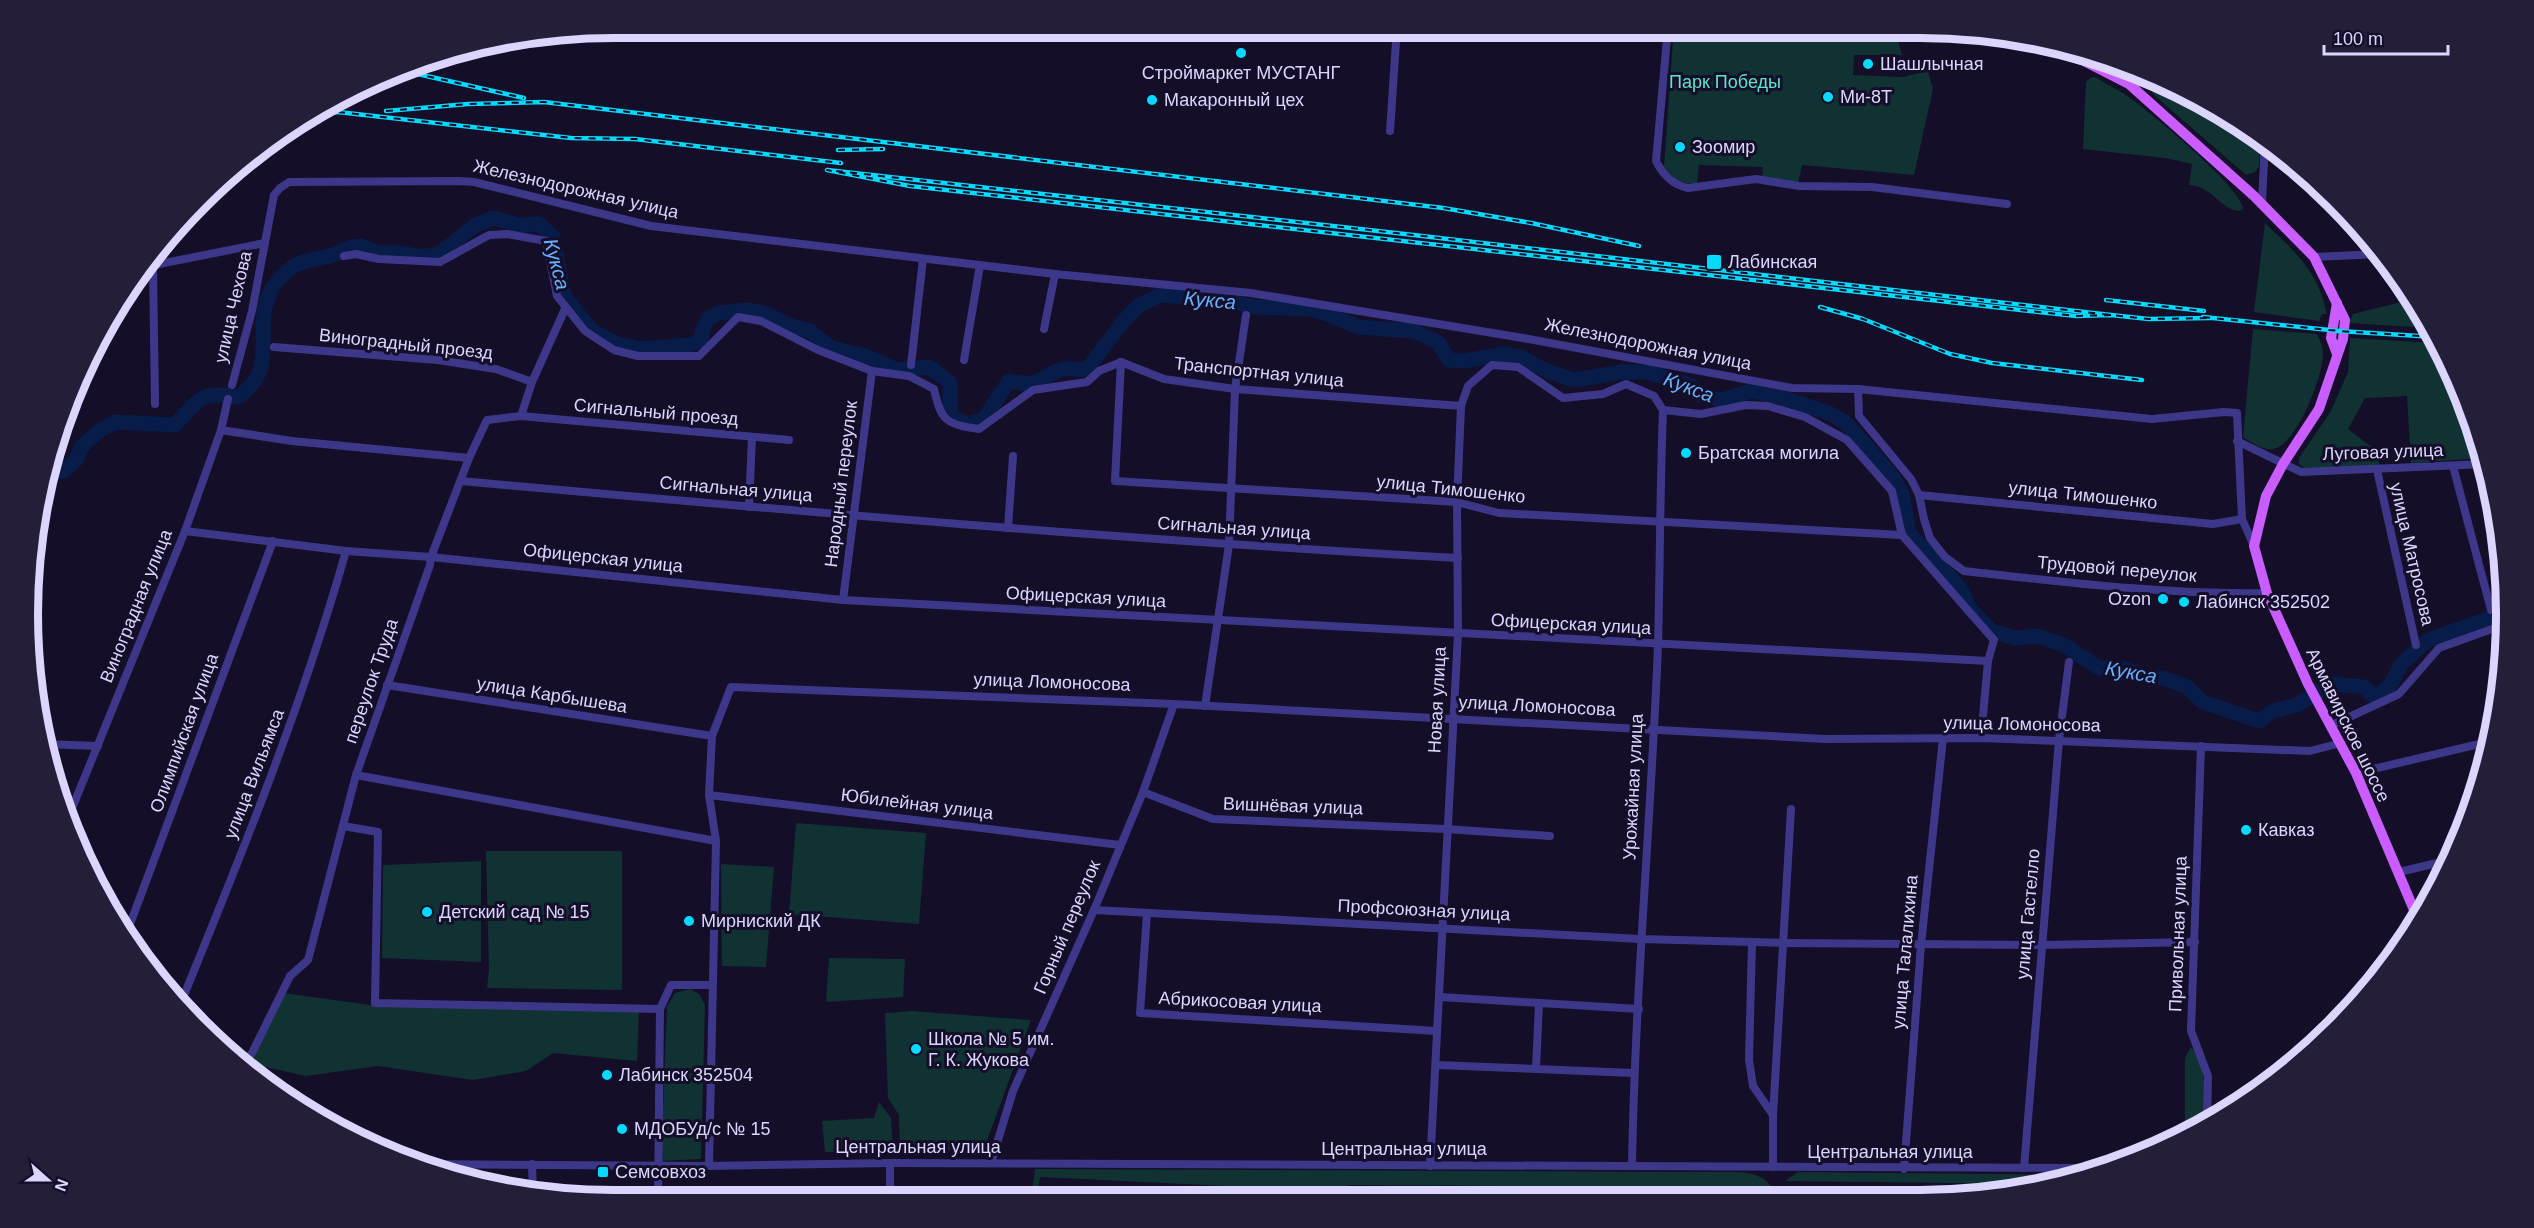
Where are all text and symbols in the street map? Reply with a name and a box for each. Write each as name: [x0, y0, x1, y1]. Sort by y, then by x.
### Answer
scale bar: [2324, 18, 2448, 56]
text: 100 m: [2333, 29, 2383, 49]
marker: Строймаркет МУСТАНГ: [1234, 46, 1248, 60]
place label: Шашлычная: [1880, 54, 1983, 74]
marker: Шашлычная: [1861, 57, 1875, 71]
place label: Строймаркет МУСТАНГ: [1142, 63, 1340, 83]
park label: Парк Победы: [1669, 72, 1781, 92]
place label: Ми-8Т: [1840, 87, 1892, 107]
place label: Макаронный цех: [1164, 90, 1304, 110]
marker: Ми-8Т: [1821, 90, 1835, 104]
marker: Макаронный цех: [1145, 93, 1159, 107]
place label: Зоомир: [1692, 137, 1755, 157]
marker: Зоомир: [1673, 140, 1687, 154]
street label: Железнодорожная улица: [471, 156, 682, 223]
water label: Кукса: [540, 236, 574, 292]
street label: улица Чехова: [210, 248, 256, 365]
place label: Лабинская: [1728, 252, 1817, 272]
marker: Лабинская: [1705, 253, 1723, 271]
water label: Кукса: [1183, 287, 1237, 313]
street label: Железнодорожная улица: [1543, 314, 1754, 374]
street label: Виноградный проезд: [318, 325, 494, 363]
street label: Транспортная улица: [1173, 353, 1346, 391]
water label: Кукса: [1661, 367, 1717, 407]
street label: Сигнальный проезд: [573, 395, 740, 429]
street label: Народный переулок: [821, 399, 861, 569]
street label: Луговая улица: [2322, 440, 2445, 464]
place label: Братская могила: [1698, 443, 1840, 463]
marker: Братская могила: [1679, 446, 1693, 460]
street label: улица Тимошенко: [1376, 471, 1526, 507]
street label: Сигнальная улица: [659, 472, 814, 506]
street label: улица Тимошенко: [2008, 477, 2158, 513]
street label: улица Матросова: [2386, 481, 2438, 628]
street label: Сигнальная улица: [1157, 513, 1312, 543]
street label: Виноградная улица: [96, 526, 176, 685]
street label: Офицерская улица: [522, 540, 685, 576]
street label: Трудовой переулок: [2036, 552, 2198, 586]
street label: Офицерская улица: [1005, 583, 1168, 611]
place label: Ozon: [2108, 589, 2151, 609]
marker: Ozon: [2156, 592, 2170, 606]
place label: Лабинск 352502: [2196, 592, 2330, 612]
marker: Лабинск 352502: [2177, 595, 2191, 609]
street label: Офицерская улица: [1490, 610, 1653, 638]
street label: переулок Труда: [340, 615, 402, 746]
street label: Новая улица: [1424, 645, 1450, 754]
street label: Армавирское шоссе: [2302, 645, 2394, 805]
street label: Олимпийская улица: [146, 650, 222, 815]
water label: Кукса: [2104, 657, 2158, 687]
street label: улица Ломоносова: [973, 669, 1132, 695]
street label: улица Карбышева: [475, 673, 630, 717]
street label: улица Ломоносова: [1458, 692, 1617, 720]
street label: улица Вильямса: [220, 705, 288, 842]
street label: Урожайная улица: [1619, 712, 1647, 861]
street label: улица Ломоносова: [1943, 713, 2102, 735]
street label: Юбилейная улица: [840, 785, 995, 823]
street label: Вишнёвая улица: [1223, 794, 1364, 818]
place label: Кавказ: [2258, 820, 2314, 840]
marker: Кавказ: [2239, 823, 2253, 837]
street label: улица Гастелло: [2012, 848, 2044, 980]
street label: Привольная улица: [2165, 855, 2191, 1012]
street label: Горный переулок: [1030, 857, 1104, 997]
street label: улица Талалихина: [1888, 873, 1922, 1030]
street label: Профсоюзная улица: [1337, 895, 1512, 925]
place label: Детский сад № 15: [439, 902, 589, 922]
marker: Детский сад № 15: [420, 905, 434, 919]
place label: Мирниский ДК: [701, 911, 821, 931]
marker: Мирниский ДК: [682, 914, 696, 928]
street label: Абрикосовая улица: [1158, 988, 1323, 1016]
place label: Школа № 5 им. Г. К. Жукова: [928, 1029, 1054, 1070]
marker: Школа № 5 им. Г. К. Жукова: [909, 1042, 923, 1056]
place label: Лабинск 352504: [619, 1065, 753, 1085]
marker: Лабинск 352504: [600, 1068, 614, 1082]
place label: МДОБУд/с № 15: [634, 1119, 770, 1139]
marker: МДОБУд/с № 15: [615, 1122, 629, 1136]
street label: Центральная улица: [835, 1137, 1002, 1157]
street label: Центральная улица: [1321, 1139, 1488, 1159]
street label: Центральная улица: [1807, 1142, 1974, 1162]
north arrow: [18, 1150, 78, 1210]
place label: Семсовхоз: [615, 1162, 706, 1182]
marker: Семсовхоз: [596, 1165, 610, 1179]
text: N: [52, 1177, 72, 1194]

